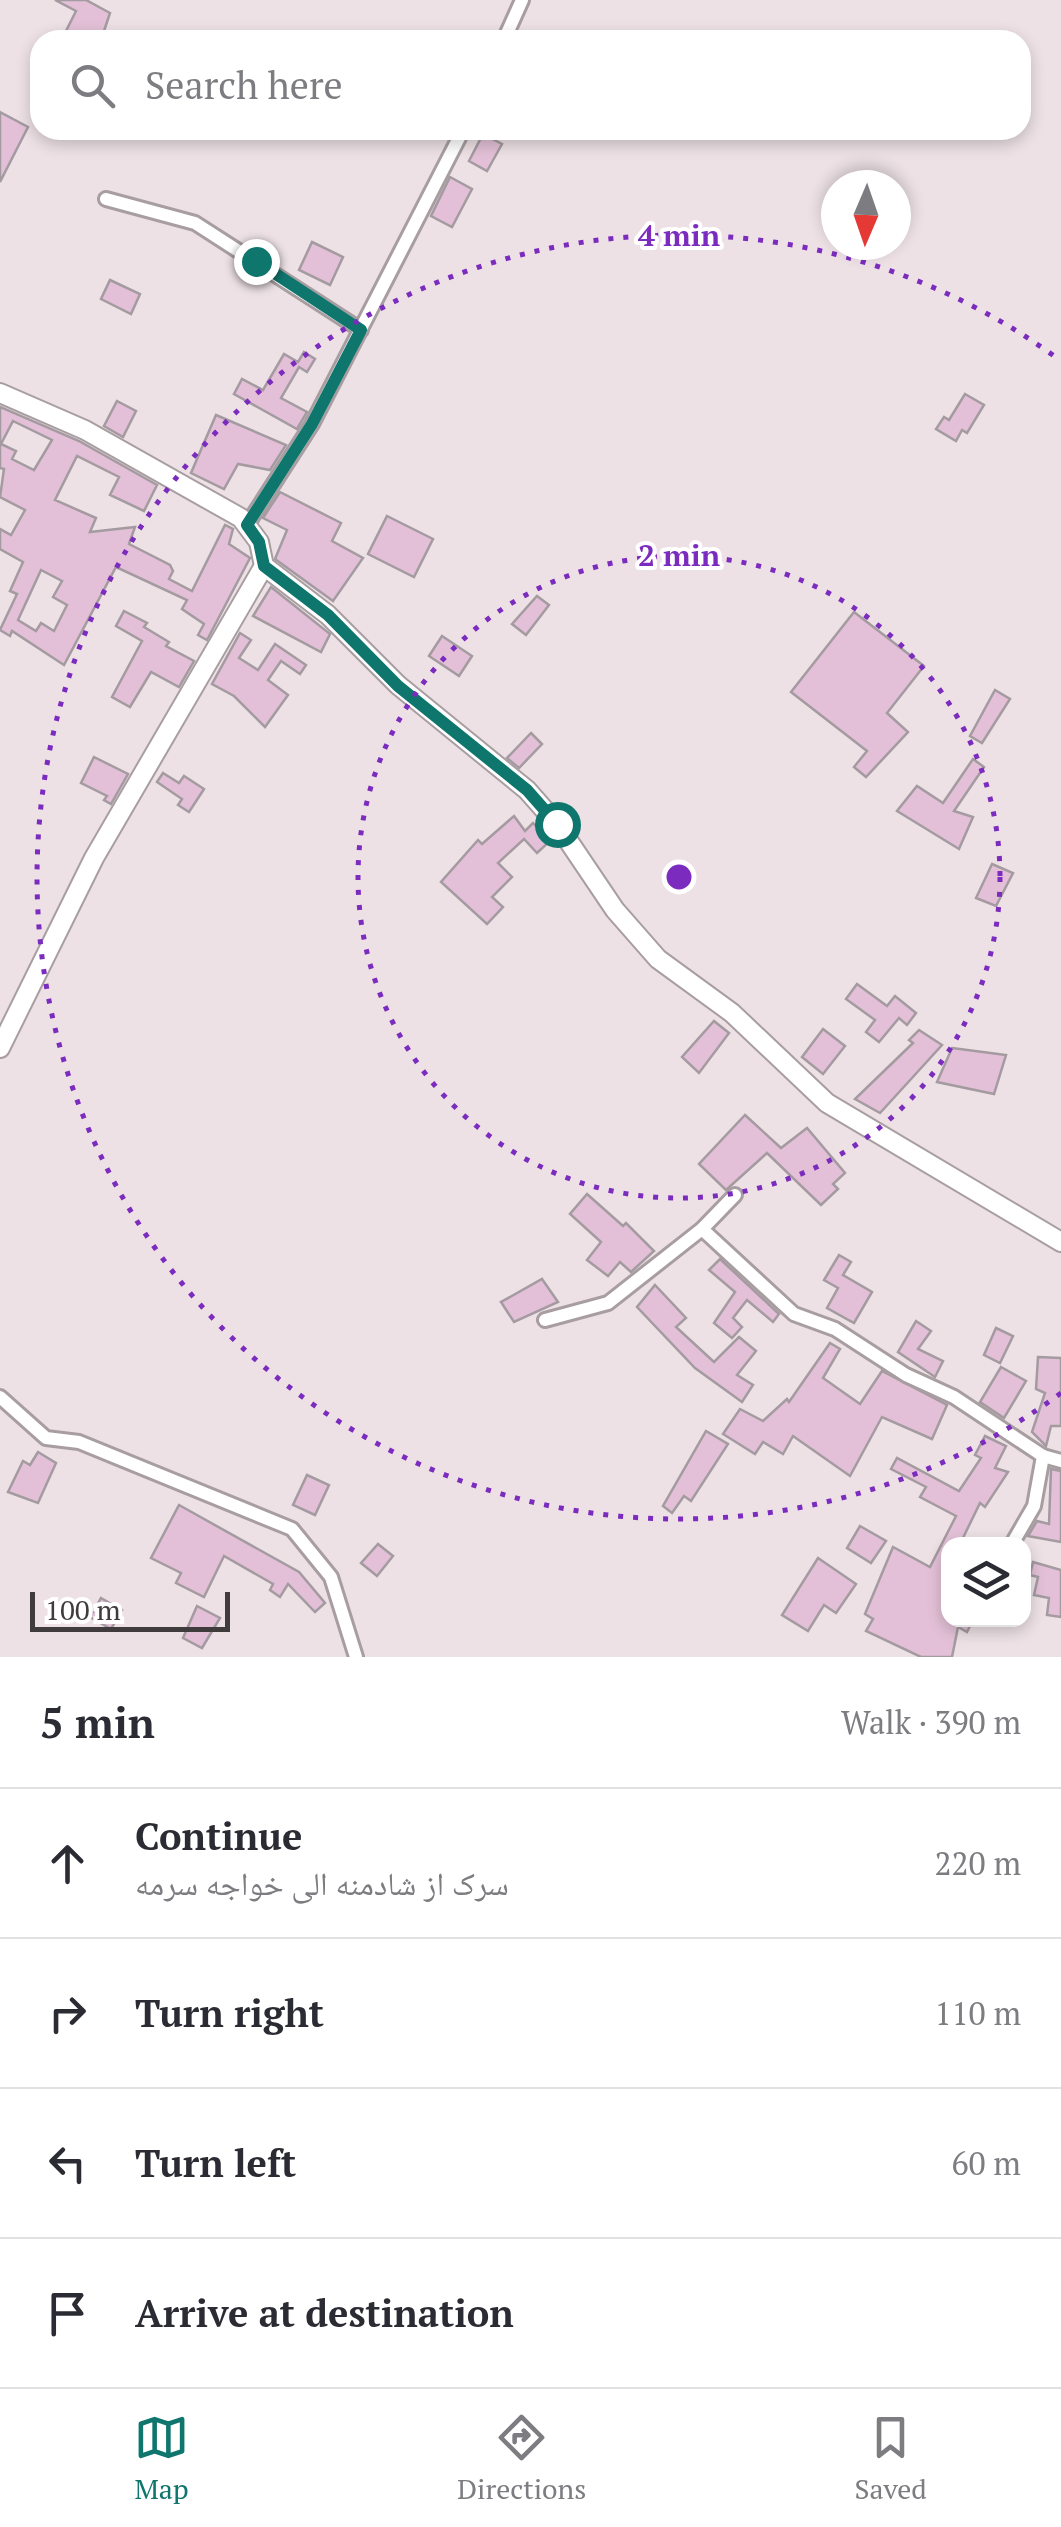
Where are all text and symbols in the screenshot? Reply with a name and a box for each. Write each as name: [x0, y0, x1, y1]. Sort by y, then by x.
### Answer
search box: [30, 30, 1031, 140]
icon: search: [65, 58, 120, 113]
text: Search here: [145, 60, 343, 110]
north arrow: [821, 170, 911, 260]
text: 4 min: [638, 215, 720, 255]
route end: [234, 239, 280, 285]
text: 2 min: [638, 535, 720, 575]
route start: [535, 802, 581, 848]
centre of rings: [661, 859, 697, 895]
map controls: [941, 1537, 1031, 1627]
button: layers: [941, 1537, 1031, 1627]
scale bar: [30, 1587, 230, 1632]
text: 100 m: [45, 1591, 121, 1628]
text: 5 min: [40, 1694, 155, 1750]
text: Walk · 390 m: [841, 1701, 1021, 1743]
text: Continue: [135, 1811, 302, 1861]
icon: ahead: [40, 1836, 95, 1891]
text: 220 m: [934, 1842, 1021, 1884]
text: سرک از شادمنه الی خواجه سرمه: [135, 1862, 509, 1904]
icon: right: [40, 1986, 95, 2041]
text: Turn right: [135, 1988, 324, 2038]
text: 110 m: [934, 1992, 1021, 2034]
icon: left: [40, 2136, 95, 2191]
text: Turn left: [135, 2138, 296, 2188]
text: 60 m: [951, 2142, 1021, 2184]
icon: arrive: [40, 2286, 95, 2341]
text: Arrive at destination: [135, 2288, 514, 2338]
tab: Map: [134, 2410, 189, 2507]
tab: Directions: [457, 2410, 586, 2507]
tab: Saved: [854, 2410, 927, 2507]

